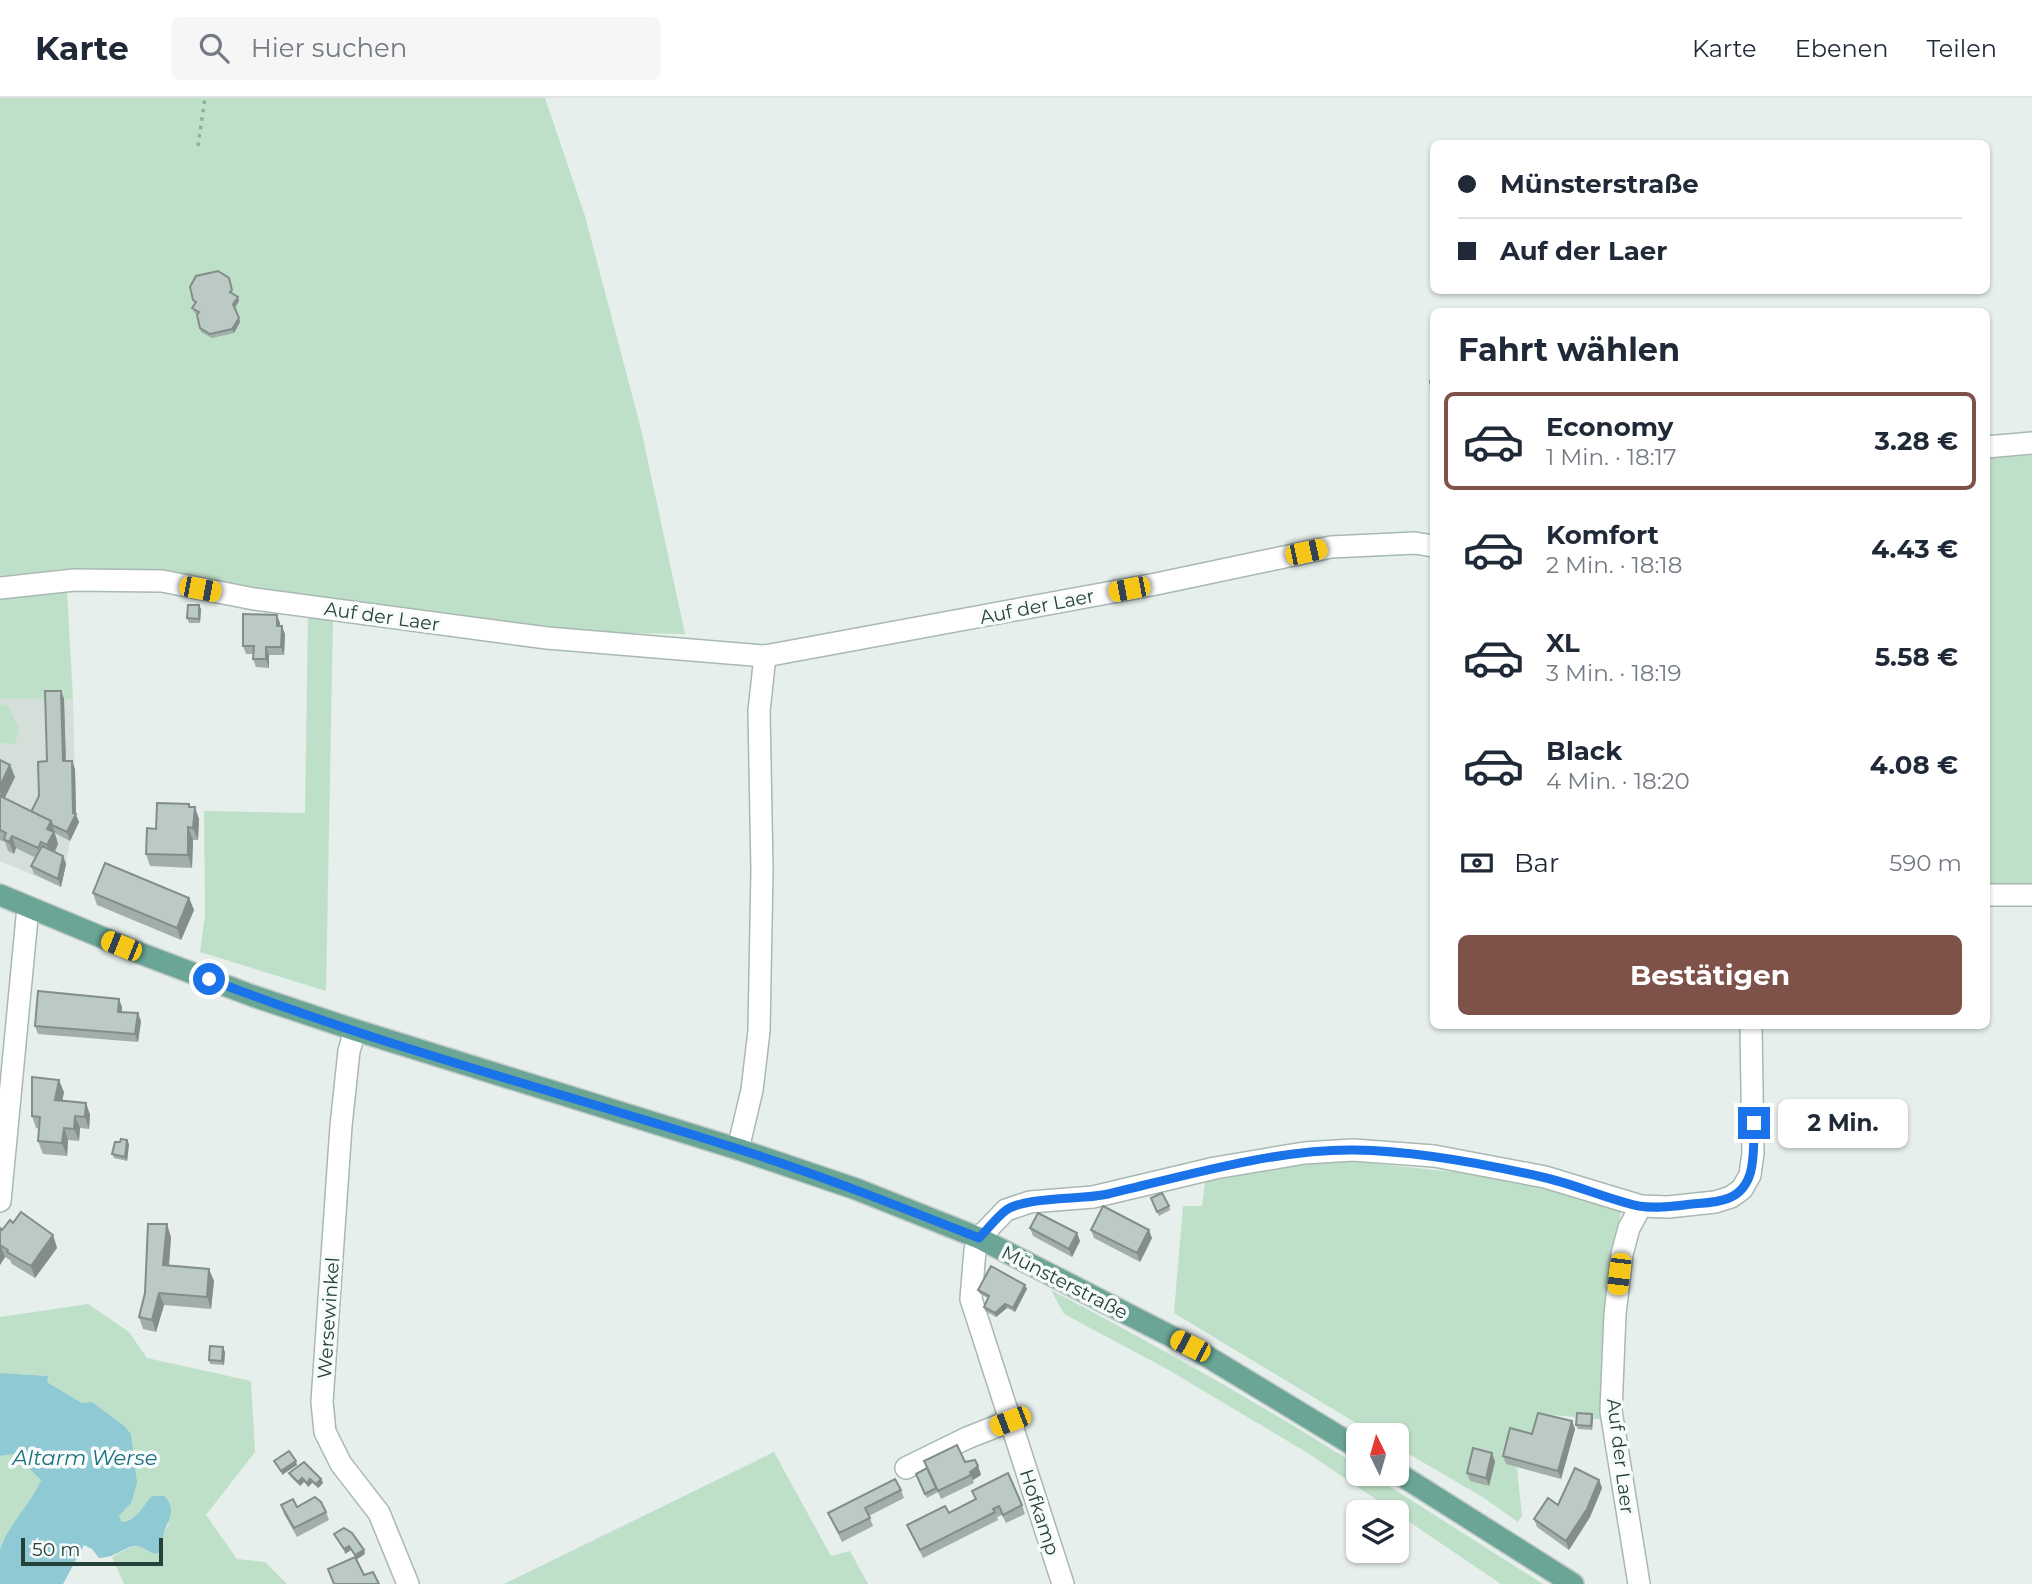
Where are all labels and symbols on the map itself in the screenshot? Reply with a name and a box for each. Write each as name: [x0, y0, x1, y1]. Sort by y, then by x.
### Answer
car: [1284, 537, 1329, 567]
car: [178, 575, 223, 603]
car: [1107, 575, 1152, 603]
street label: Auf der Laer: [978, 584, 1096, 629]
street label: Auf der Laer: [323, 597, 441, 636]
car: [98, 928, 145, 964]
route start: [193, 963, 225, 995]
callout: 2 Min.: [1778, 1098, 1908, 1148]
route end: [1738, 1107, 1770, 1139]
street label: Münsterstraße: [998, 1241, 1132, 1324]
car: [1607, 1252, 1632, 1296]
street label: Wersewinkel: [313, 1256, 344, 1380]
car: [1167, 1327, 1214, 1365]
street label: Auf der Laer: [1602, 1397, 1639, 1515]
car: [987, 1404, 1034, 1438]
north arrow: [1346, 1423, 1409, 1486]
water label: Altarm Werse: [11, 1445, 157, 1470]
street label: Hofkamp: [1015, 1466, 1064, 1558]
scale bar: [21, 1535, 163, 1567]

